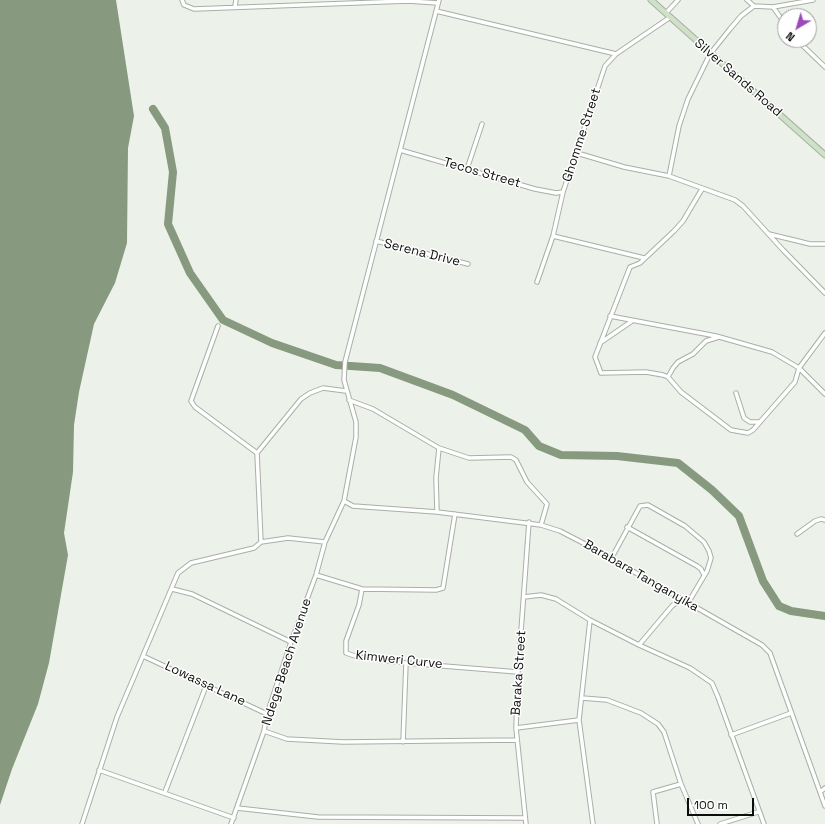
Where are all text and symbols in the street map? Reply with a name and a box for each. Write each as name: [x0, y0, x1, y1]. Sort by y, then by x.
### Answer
north arrow: [777, 8, 817, 48]
text: N: [783, 29, 797, 44]
street label: Silver Sands Road: [691, 36, 785, 120]
street label: Ghomme Street: [559, 86, 605, 184]
street label: Tecos Street: [442, 155, 522, 191]
street label: Serena Drive: [382, 236, 462, 270]
street label: Barabara Tanganyika: [581, 537, 701, 615]
street label: Ndege Beach Avenue: [259, 597, 315, 727]
street label: Baraka Street: [508, 630, 530, 716]
street label: Kimweri Curve: [355, 648, 443, 672]
street label: Lowassa Lane: [162, 658, 248, 710]
scale bar: [689, 790, 756, 816]
text: 100 m: [694, 797, 728, 813]

